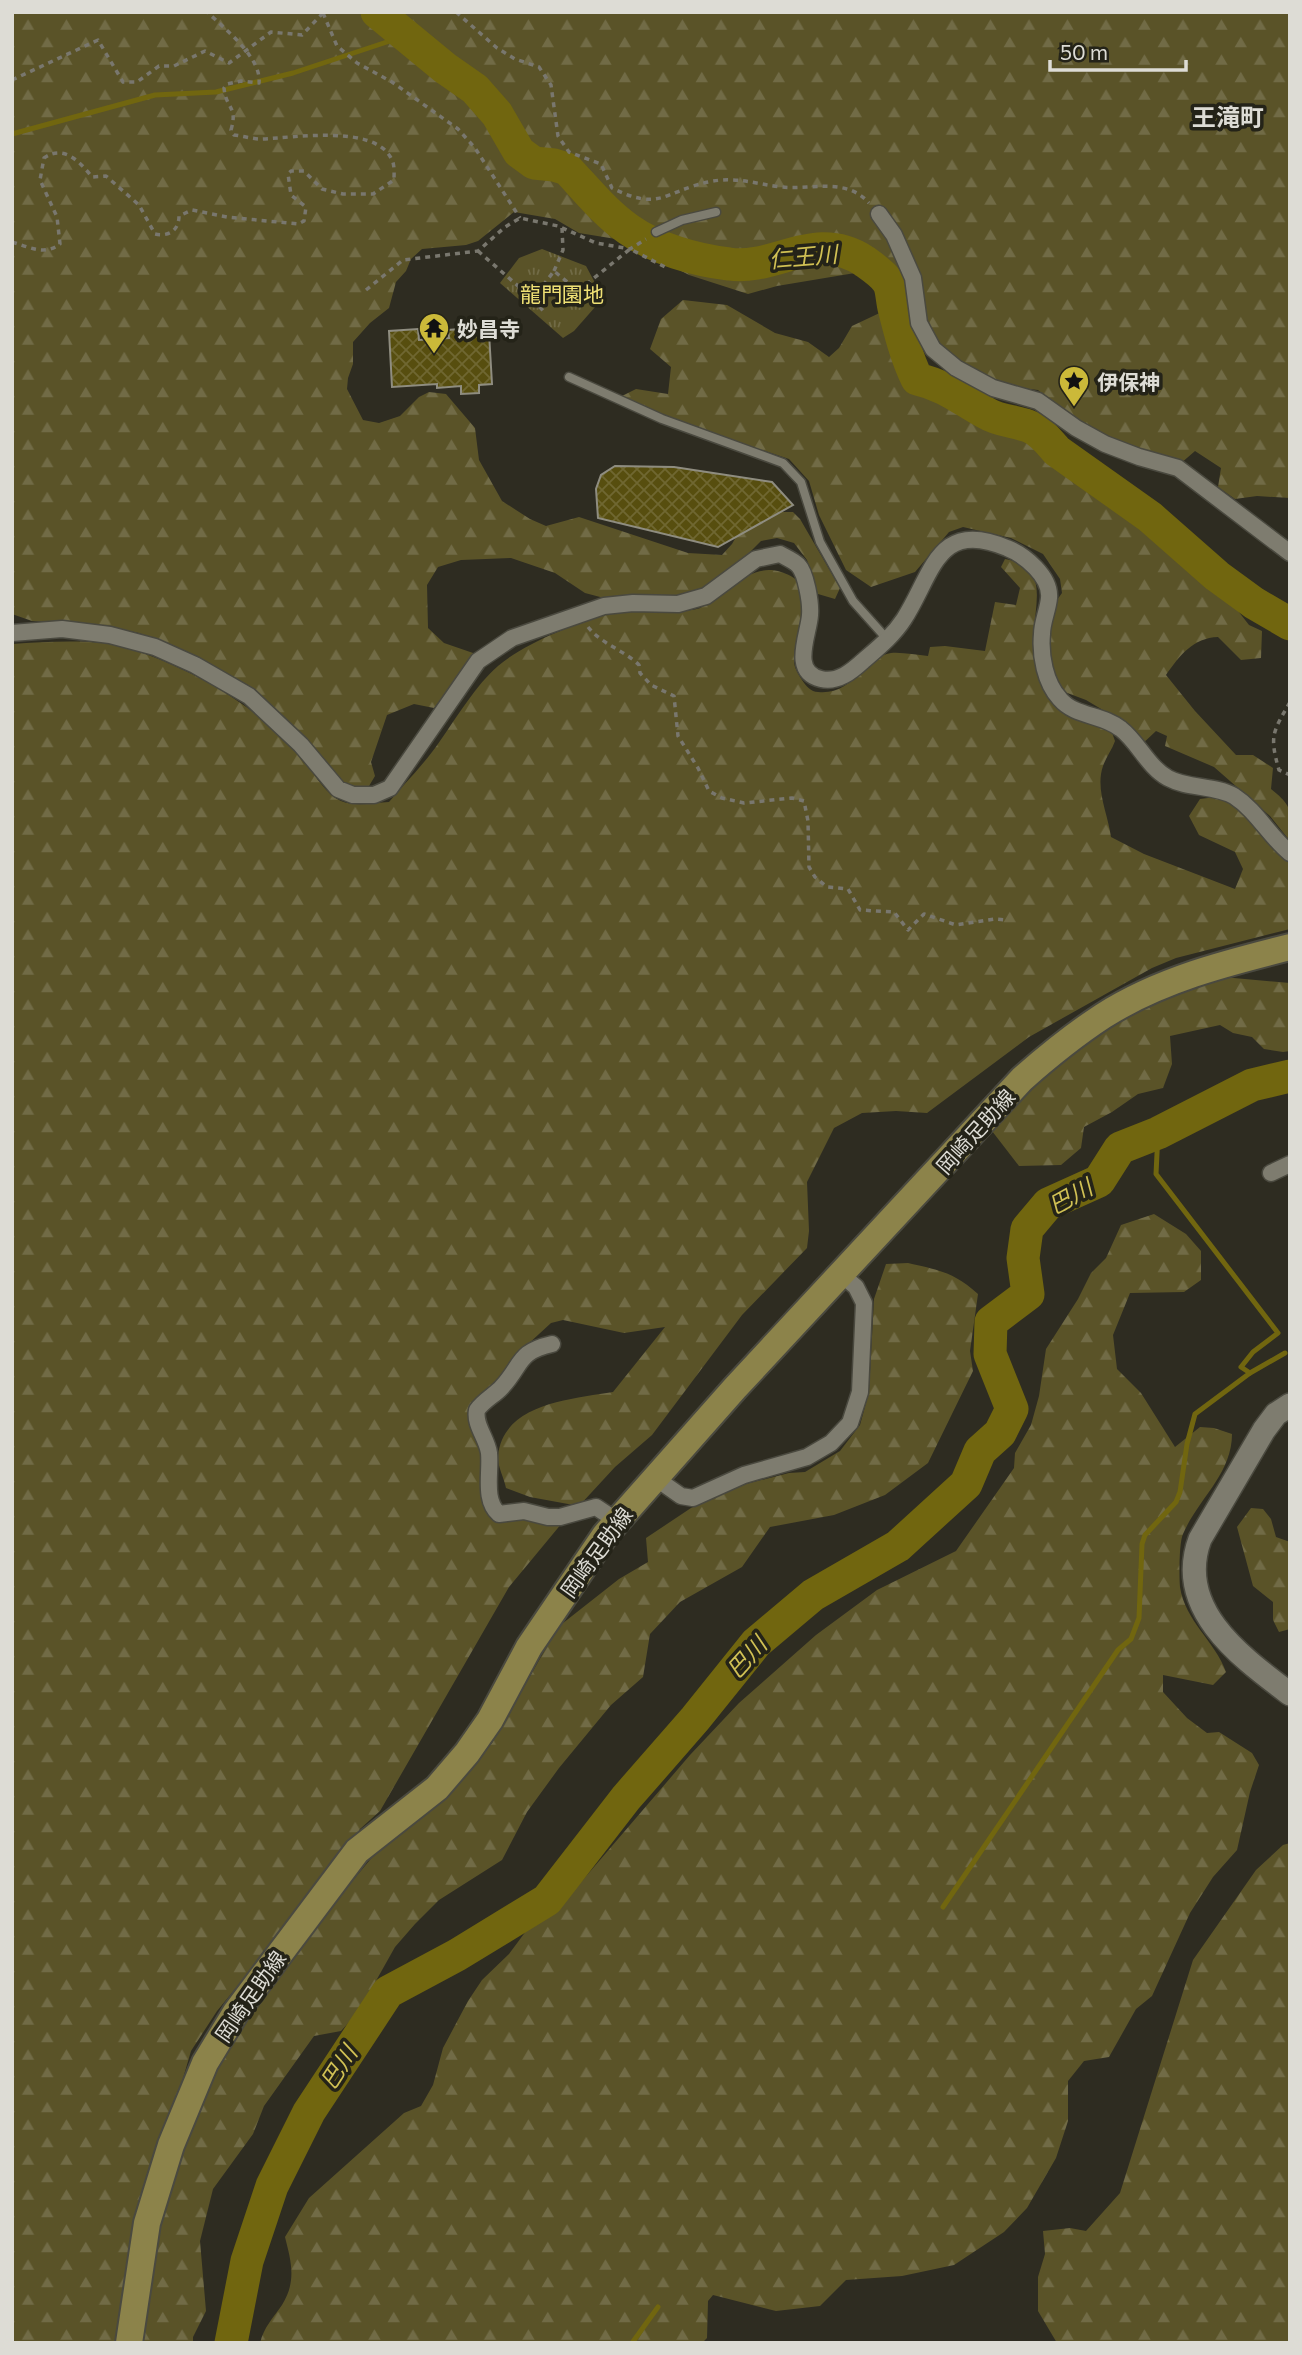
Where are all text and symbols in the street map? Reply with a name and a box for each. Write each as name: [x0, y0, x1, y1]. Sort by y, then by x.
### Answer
scale bar: [1050, 28, 1186, 72]
text: 50 m: [1060, 39, 1108, 64]
district label: 王滝町: [1192, 102, 1264, 131]
water label: 仁王川: [767, 239, 842, 273]
park label: 龍門園地: [520, 281, 604, 306]
temple icon: 妙昌寺: [417, 311, 451, 355]
place label: 妙昌寺: [457, 316, 520, 341]
place icon: 伊保神: [1057, 364, 1091, 408]
place label: 伊保神: [1097, 369, 1160, 394]
street label: 岡崎足助線: [931, 1084, 1019, 1178]
water label: 巴川: [1043, 1171, 1100, 1219]
street label: 岡崎足助線: [555, 1502, 637, 1602]
water label: 巴川: [720, 1628, 774, 1683]
street label: 岡崎足助線: [210, 1946, 290, 2046]
water label: 巴川: [314, 2038, 364, 2094]

